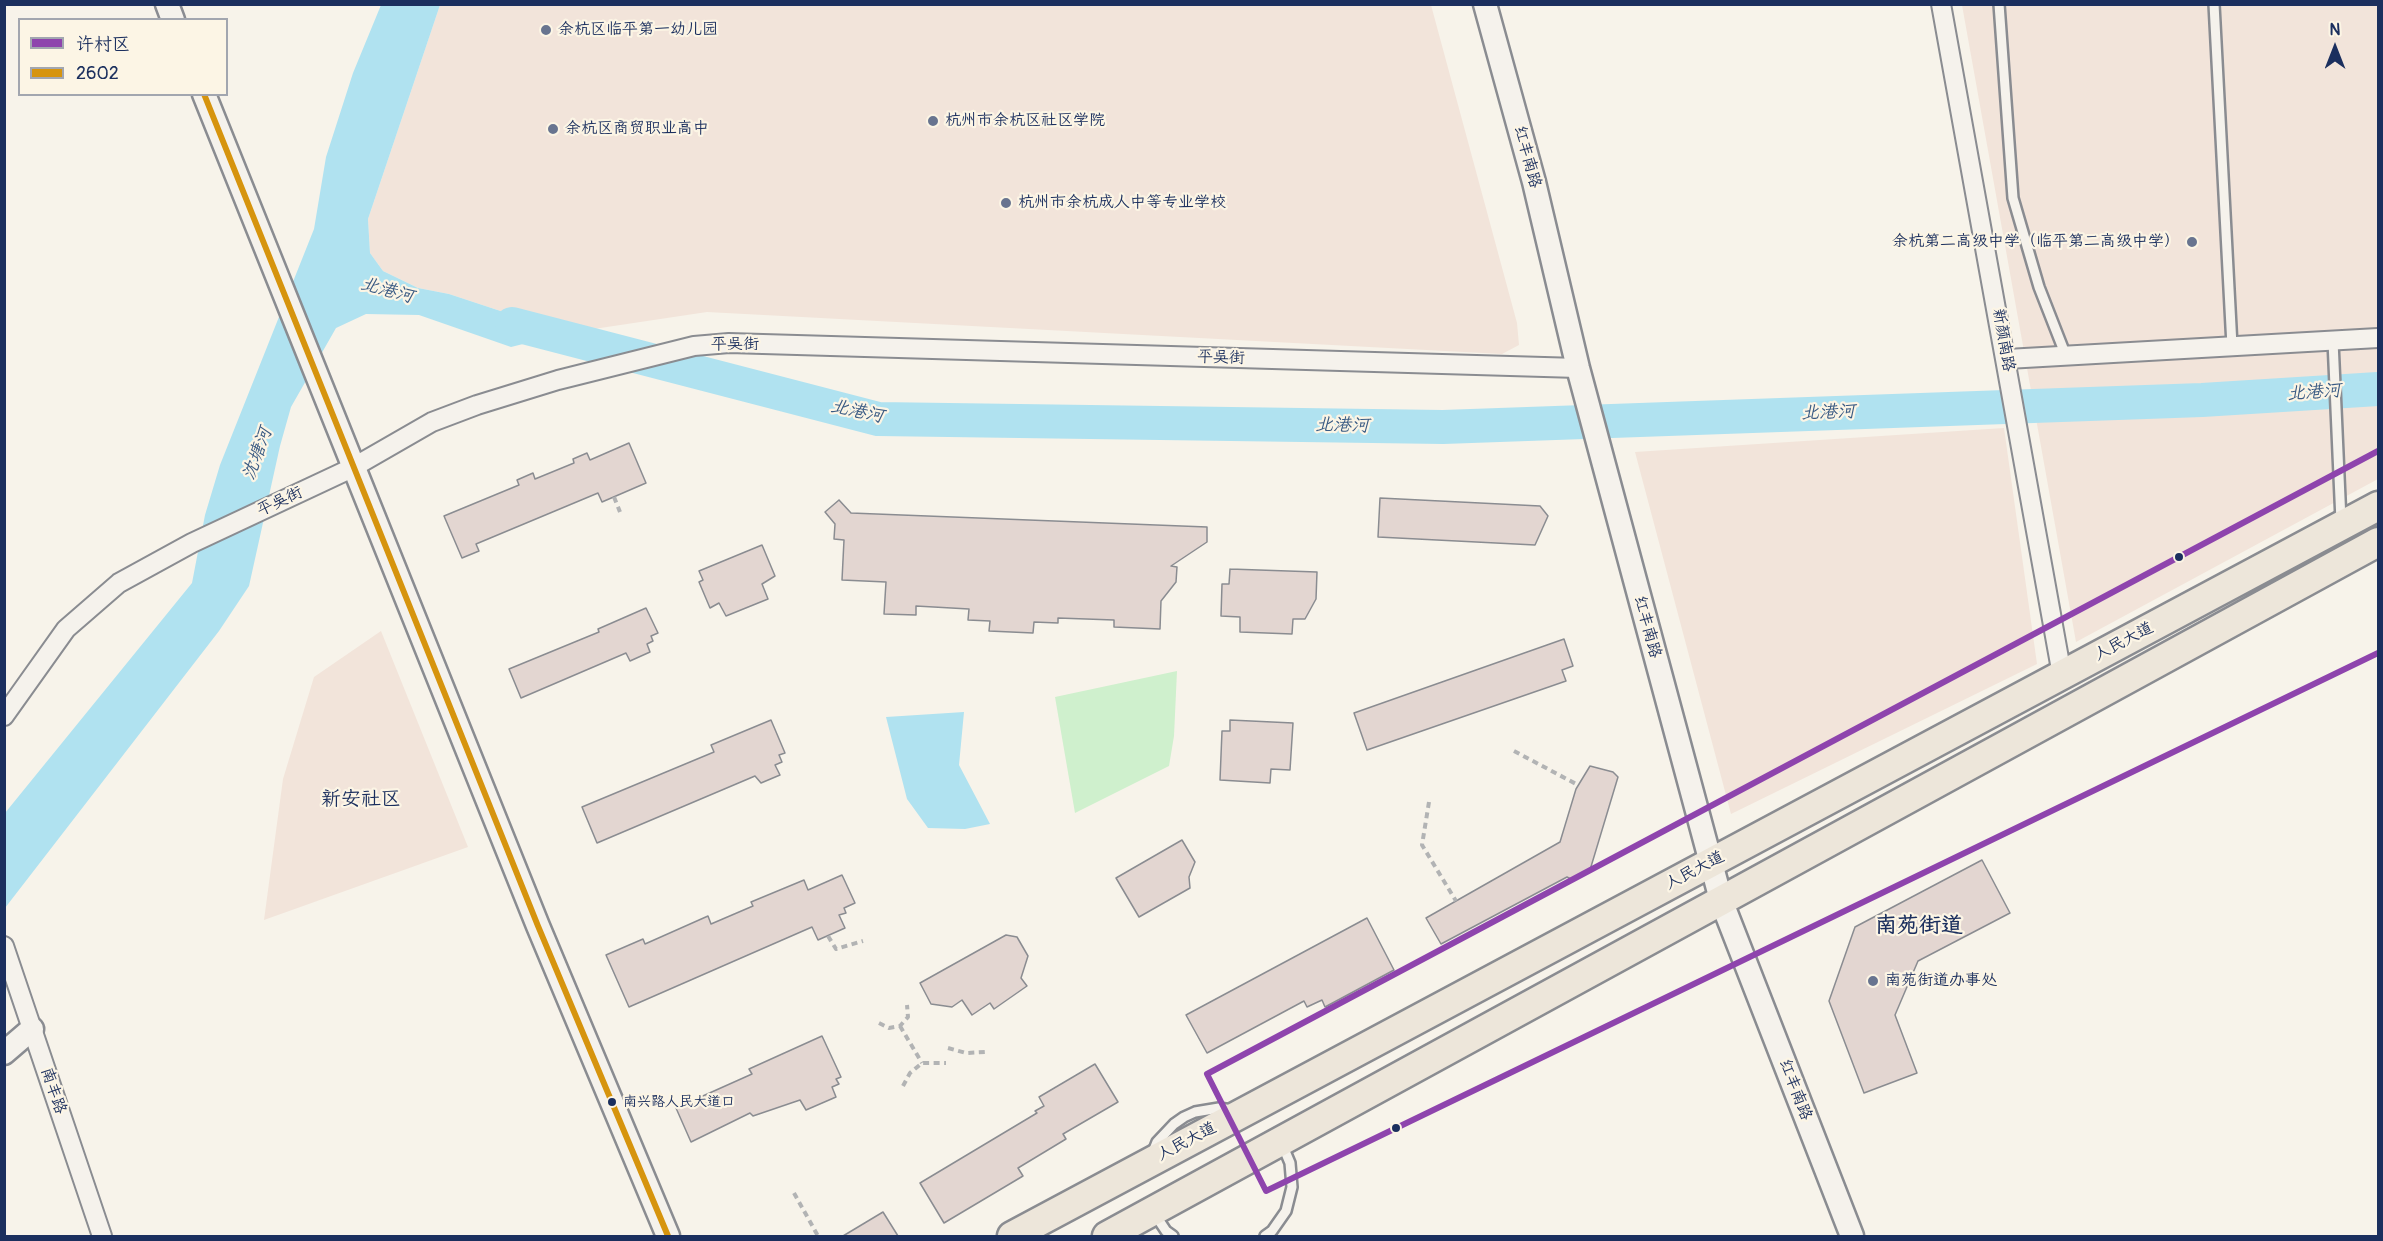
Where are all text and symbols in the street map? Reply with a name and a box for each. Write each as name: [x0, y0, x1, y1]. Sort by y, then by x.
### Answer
legend: [18, 18, 228, 96]
north arrow: [2305, 18, 2365, 78]
place label: 余杭区临平第一幼儿园: [558, 20, 718, 40]
text: N: [2330, 20, 2340, 40]
marker: 余杭区临平第一幼儿园: [539, 23, 553, 37]
text: 许村区: [76, 33, 130, 56]
text: 2602: [76, 62, 119, 85]
place label: 杭州市余杭区社区学院: [945, 111, 1105, 131]
marker: 杭州市余杭区社区学院: [926, 114, 940, 128]
place label: 余杭区商贸职业高中: [565, 119, 709, 139]
marker: 余杭区商贸职业高中: [546, 122, 560, 136]
street label: 红丰南路: [1509, 124, 1545, 190]
place label: 杭州市余杭成人中等专业学校: [1018, 193, 1226, 213]
marker: 杭州市余杭成人中等专业学校: [999, 196, 1013, 210]
place label: 余杭第二高级中学（临平第二高级中学）: [1892, 232, 2180, 252]
marker: 余杭第二高级中学（临平第二高级中学）: [2185, 235, 2199, 249]
water label: 北港河: [358, 274, 416, 308]
street label: 新颜南路: [1988, 307, 2018, 373]
street label: 平吴街: [711, 335, 759, 355]
street label: 平吴街: [1197, 348, 1245, 368]
water label: 北港河: [2286, 380, 2342, 406]
water label: 北港河: [828, 396, 886, 428]
water label: 北港河: [1801, 401, 1855, 425]
water label: 北港河: [1315, 415, 1369, 437]
water label: 沈塘河: [239, 425, 277, 483]
street label: 平吴街: [254, 483, 306, 521]
unlabelled marker: [2173, 551, 2185, 563]
street label: 红丰南路: [1629, 594, 1665, 660]
street label: 人民大道: [2091, 619, 2157, 665]
district label: 新安社区: [321, 788, 401, 812]
street label: 人民大道: [1662, 848, 1728, 894]
district label: 南苑街道: [1875, 913, 1963, 939]
place label: 南苑街道办事处: [1885, 971, 1997, 991]
marker: 南苑街道办事处: [1866, 974, 1880, 988]
street label: 红丰南路: [1775, 1057, 1815, 1123]
street label: 南丰路: [36, 1065, 70, 1117]
place label: 南兴路人民大道口: [623, 1094, 735, 1110]
marker: 南兴路人民大道口: [606, 1096, 618, 1108]
street label: 人民大道: [1154, 1119, 1220, 1165]
unlabelled marker: [1390, 1122, 1402, 1134]

